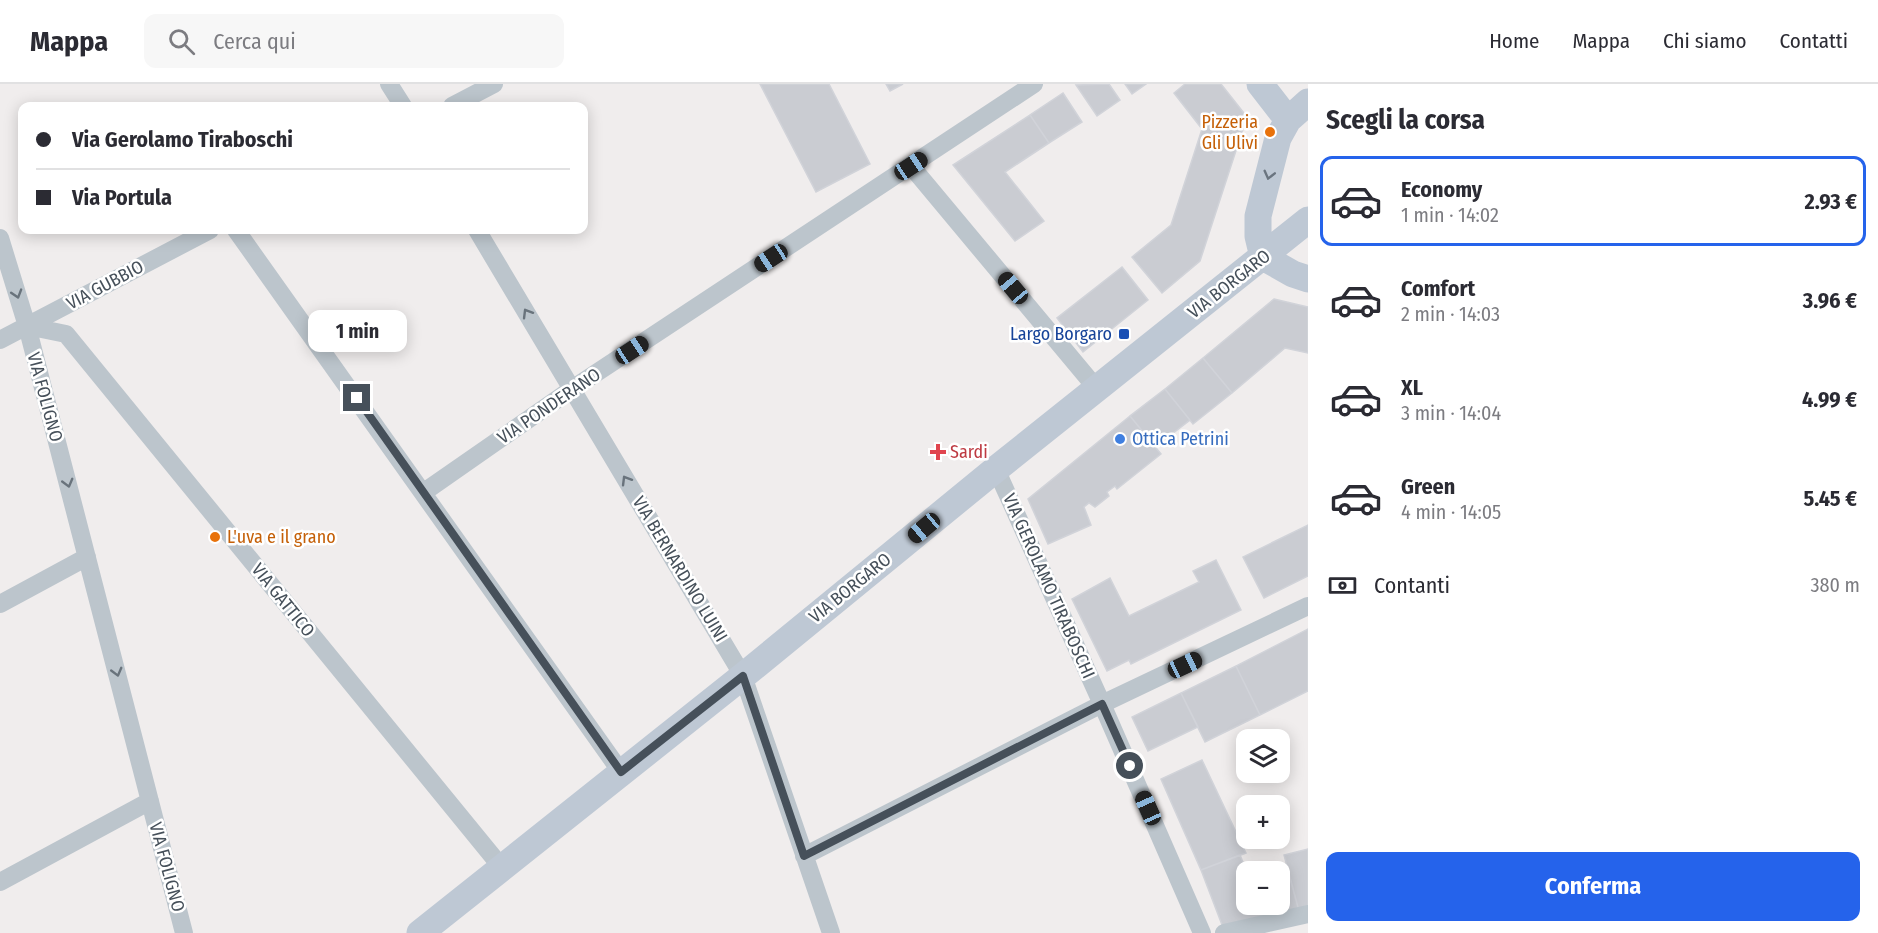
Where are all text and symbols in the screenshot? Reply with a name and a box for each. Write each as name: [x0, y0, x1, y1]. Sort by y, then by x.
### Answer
search box: [144, 14, 564, 68]
text: Mappa: [30, 25, 108, 58]
icon: search: [165, 25, 198, 58]
text: Cerca qui: [213, 28, 296, 55]
text: Home: [1489, 28, 1539, 54]
text: Mappa: [1572, 28, 1630, 54]
text: Chi siamo: [1663, 28, 1747, 54]
text: Contatti: [1780, 28, 1848, 54]
text: Scegli la corsa: [1326, 104, 1485, 136]
place label: Pizzeria Gli Ulivi: [1201, 111, 1258, 154]
marker: Pizzeria Gli Ulivi: [1263, 125, 1277, 139]
text: Via Gerolamo Tiraboschi: [72, 126, 293, 153]
car: [891, 149, 931, 183]
one-way arrow: [1263, 170, 1276, 180]
icon: car: [1329, 174, 1383, 228]
text: Economy: [1401, 176, 1482, 203]
text: Via Portula: [72, 184, 172, 211]
text: 2.93 €: [1805, 188, 1857, 215]
text: 1 min · 14:02: [1401, 203, 1499, 227]
car: [751, 241, 791, 275]
street label: VIA BORGARO: [1183, 245, 1275, 323]
street label: VIA GUBBIO: [63, 256, 147, 314]
car: [995, 268, 1031, 308]
icon: car: [1329, 273, 1383, 327]
text: Comfort: [1401, 275, 1475, 302]
text: 3.96 €: [1803, 287, 1857, 314]
one-way arrow: [10, 288, 22, 299]
text: 2 min · 14:03: [1401, 302, 1500, 326]
one-way arrow: [522, 309, 534, 319]
callout: 1 min: [308, 311, 406, 353]
text: 1 min: [336, 319, 379, 343]
place label: Largo Borgaro: [1010, 323, 1112, 345]
marker: Largo Borgaro: [1117, 327, 1131, 341]
car: [612, 333, 652, 367]
street label: VIA FOLIGNO: [23, 350, 67, 444]
street label: VIA PONDERANO: [493, 363, 605, 449]
icon: car: [1329, 372, 1383, 426]
text: XL: [1401, 374, 1423, 401]
route end: [343, 384, 370, 411]
text: 4.99 €: [1802, 386, 1857, 413]
text: 3 min · 14:04: [1401, 401, 1501, 425]
place label: Ottica Petrini: [1132, 428, 1229, 450]
marker: Ottica Petrini: [1113, 432, 1127, 446]
place label: Sardi: [950, 441, 988, 463]
marker: Sardi: [931, 445, 945, 459]
icon: car: [1329, 471, 1383, 525]
text: Green: [1401, 473, 1455, 500]
one-way arrow: [622, 476, 634, 486]
one-way arrow: [60, 478, 73, 488]
text: 5.45 €: [1803, 485, 1857, 512]
street label: VIA GEROLAMO TIRABOSCHI: [998, 490, 1100, 682]
street label: VIA BERNARDINO LUINI: [628, 492, 732, 646]
text: 4 min · 14:05: [1401, 500, 1501, 524]
car: [904, 510, 944, 546]
place label: L'uva e il grano: [227, 526, 336, 548]
marker: L'uva e il grano: [208, 530, 222, 544]
street label: VIA BORGARO: [805, 548, 895, 628]
street label: VIA GATTICO: [247, 559, 319, 641]
icon: cash: [1326, 569, 1359, 602]
text: Contanti: [1374, 572, 1450, 599]
text: 380 m: [1810, 573, 1860, 597]
car: [1165, 649, 1205, 681]
one-way arrow: [109, 666, 122, 676]
map controls: [1236, 729, 1290, 915]
button: layers: [1236, 729, 1290, 783]
route start: [1116, 752, 1143, 779]
car: [1132, 788, 1164, 828]
button: +: [1236, 795, 1290, 849]
street label: VIA FOLIGNO: [145, 820, 189, 914]
button: Conferma: [1326, 852, 1860, 921]
button: −: [1236, 861, 1290, 915]

